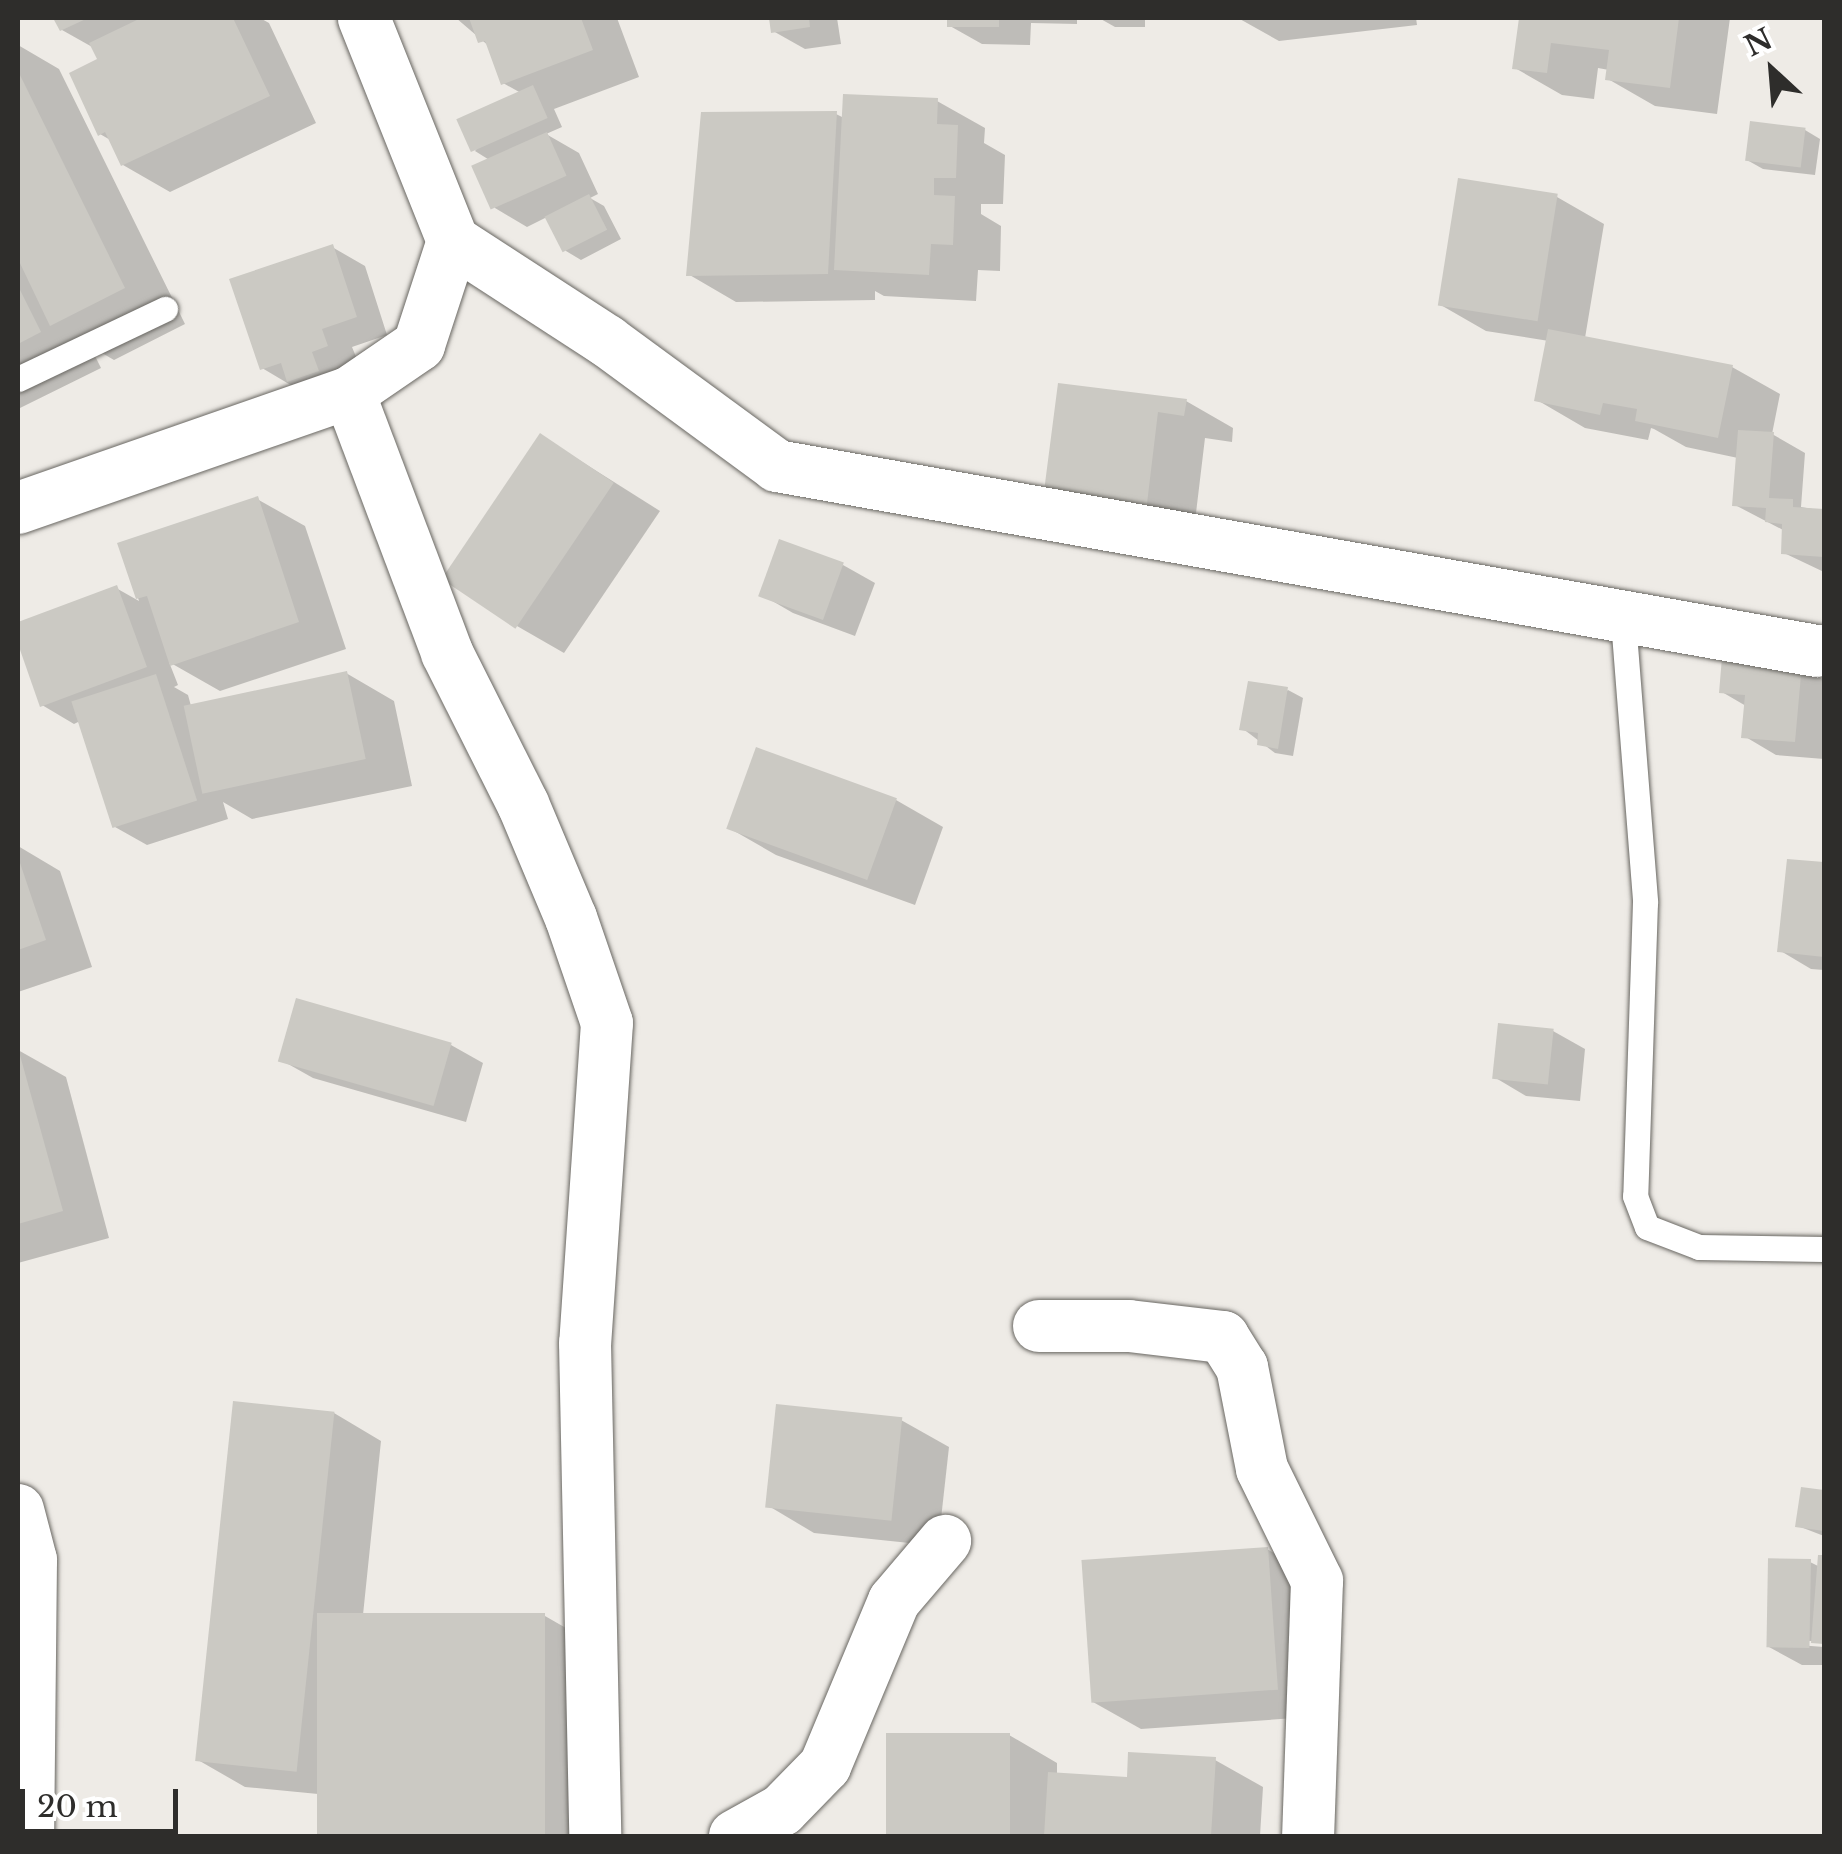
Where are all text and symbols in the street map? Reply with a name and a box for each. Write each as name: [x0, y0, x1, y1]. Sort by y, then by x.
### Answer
north arrow: [1722, 20, 1822, 120]
text: N: [1739, 21, 1778, 64]
scale bar: [25, 1769, 182, 1831]
text: 20 m: [37, 1788, 118, 1825]

